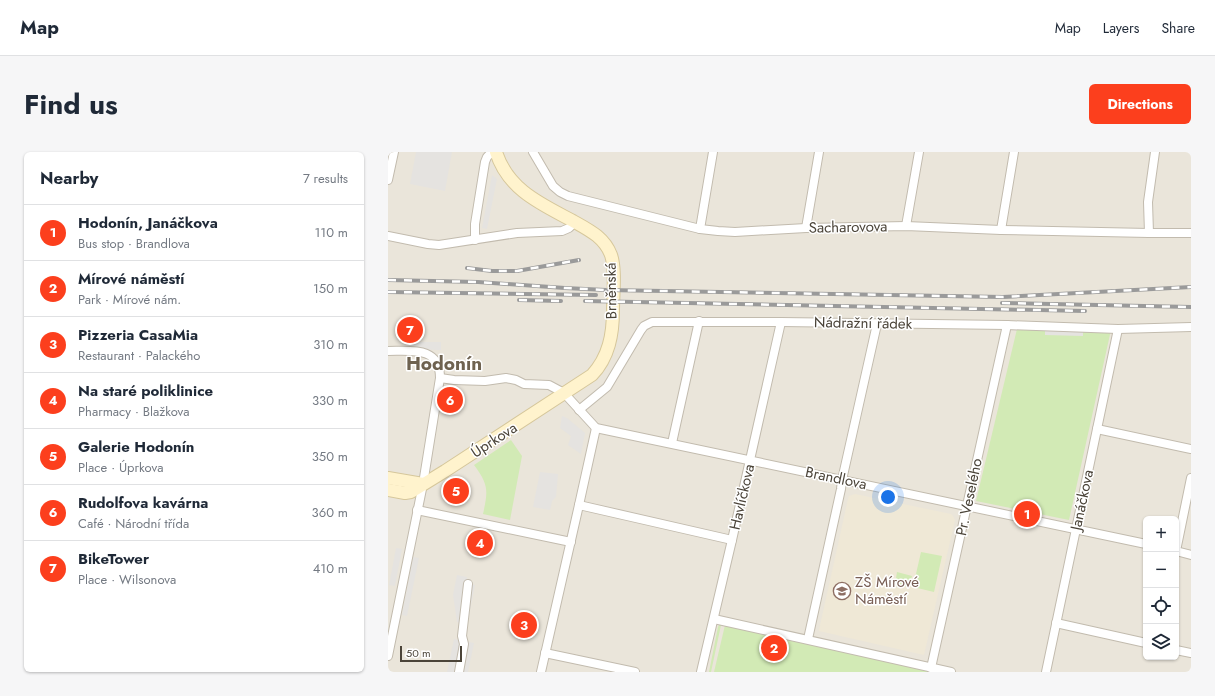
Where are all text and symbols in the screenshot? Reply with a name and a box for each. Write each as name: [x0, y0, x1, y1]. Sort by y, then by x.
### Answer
text: Map: [20, 14, 59, 41]
text: Map: [1055, 18, 1081, 38]
text: Layers: [1103, 18, 1139, 38]
text: Share: [1161, 18, 1195, 38]
text: Find us: [24, 84, 118, 125]
button: Directions: [1089, 84, 1191, 124]
text: Nearby: [40, 166, 98, 190]
text: 7 results: [303, 169, 348, 188]
text: Hodonín, Janáčkova: [78, 212, 218, 234]
street label: Sacharovova: [808, 215, 888, 239]
text: 1: [50, 223, 56, 242]
text: 110 m: [314, 223, 348, 242]
text: Bus stop · Brandlova: [78, 234, 190, 253]
street label: Brněnská: [600, 262, 622, 320]
text: Mírové náměstí: [78, 268, 184, 290]
text: 2: [49, 279, 57, 298]
text: 150 m: [313, 279, 348, 298]
text: Park · Mírové nám.: [78, 290, 181, 309]
street label: Nádražní řádek: [814, 311, 913, 335]
pin: 7: [397, 315, 423, 345]
text: Pizzeria CasaMia: [78, 324, 198, 346]
text: 3: [49, 335, 57, 354]
text: 310 m: [313, 335, 348, 354]
text: Restaurant · Palackého: [78, 346, 200, 365]
district label: Hodonín: [406, 350, 482, 377]
text: Na staré poliklinice: [78, 380, 213, 402]
pin: 6: [437, 385, 463, 415]
text: 4: [48, 391, 58, 410]
text: 330 m: [312, 391, 348, 410]
text: Pharmacy · Blažkova: [78, 402, 190, 421]
street label: Úprkova: [467, 417, 521, 463]
text: Galerie Hodonín: [78, 436, 194, 458]
text: 5: [49, 447, 57, 466]
text: 350 m: [312, 447, 348, 466]
street label: Pr. Veselého: [950, 456, 988, 538]
text: Place · Úprkova: [78, 458, 163, 477]
street label: Brandlova: [803, 461, 869, 495]
street label: Havlíčkova: [724, 462, 760, 532]
street label: Janáčkova: [1064, 468, 1099, 534]
pin: 5: [443, 476, 469, 506]
your location: [878, 487, 898, 507]
text: Rudolfova kavárna: [78, 492, 208, 514]
pin: 1: [1014, 499, 1040, 529]
text: 6: [49, 503, 57, 522]
text: 360 m: [312, 503, 348, 522]
text: Café · Národní třída: [78, 514, 189, 533]
map controls: [1143, 516, 1179, 660]
button: +: [1143, 516, 1179, 552]
pin: 4: [467, 528, 493, 558]
text: BikeTower: [78, 548, 149, 570]
button: −: [1143, 552, 1179, 588]
text: 7: [49, 559, 57, 578]
text: 410 m: [313, 559, 348, 578]
text: Place · Wilsonova: [78, 570, 176, 589]
place label: ZŠ Mírové Náměstí: [855, 571, 919, 610]
school or university icon: ZŠ Mírové Náměstí: [832, 581, 852, 601]
button: locate: [1143, 588, 1179, 624]
pin: 3: [511, 610, 537, 640]
button: layers: [1143, 624, 1179, 660]
pin: 2: [761, 633, 787, 663]
scale bar: [400, 644, 462, 663]
text: 50 m: [406, 645, 431, 661]

